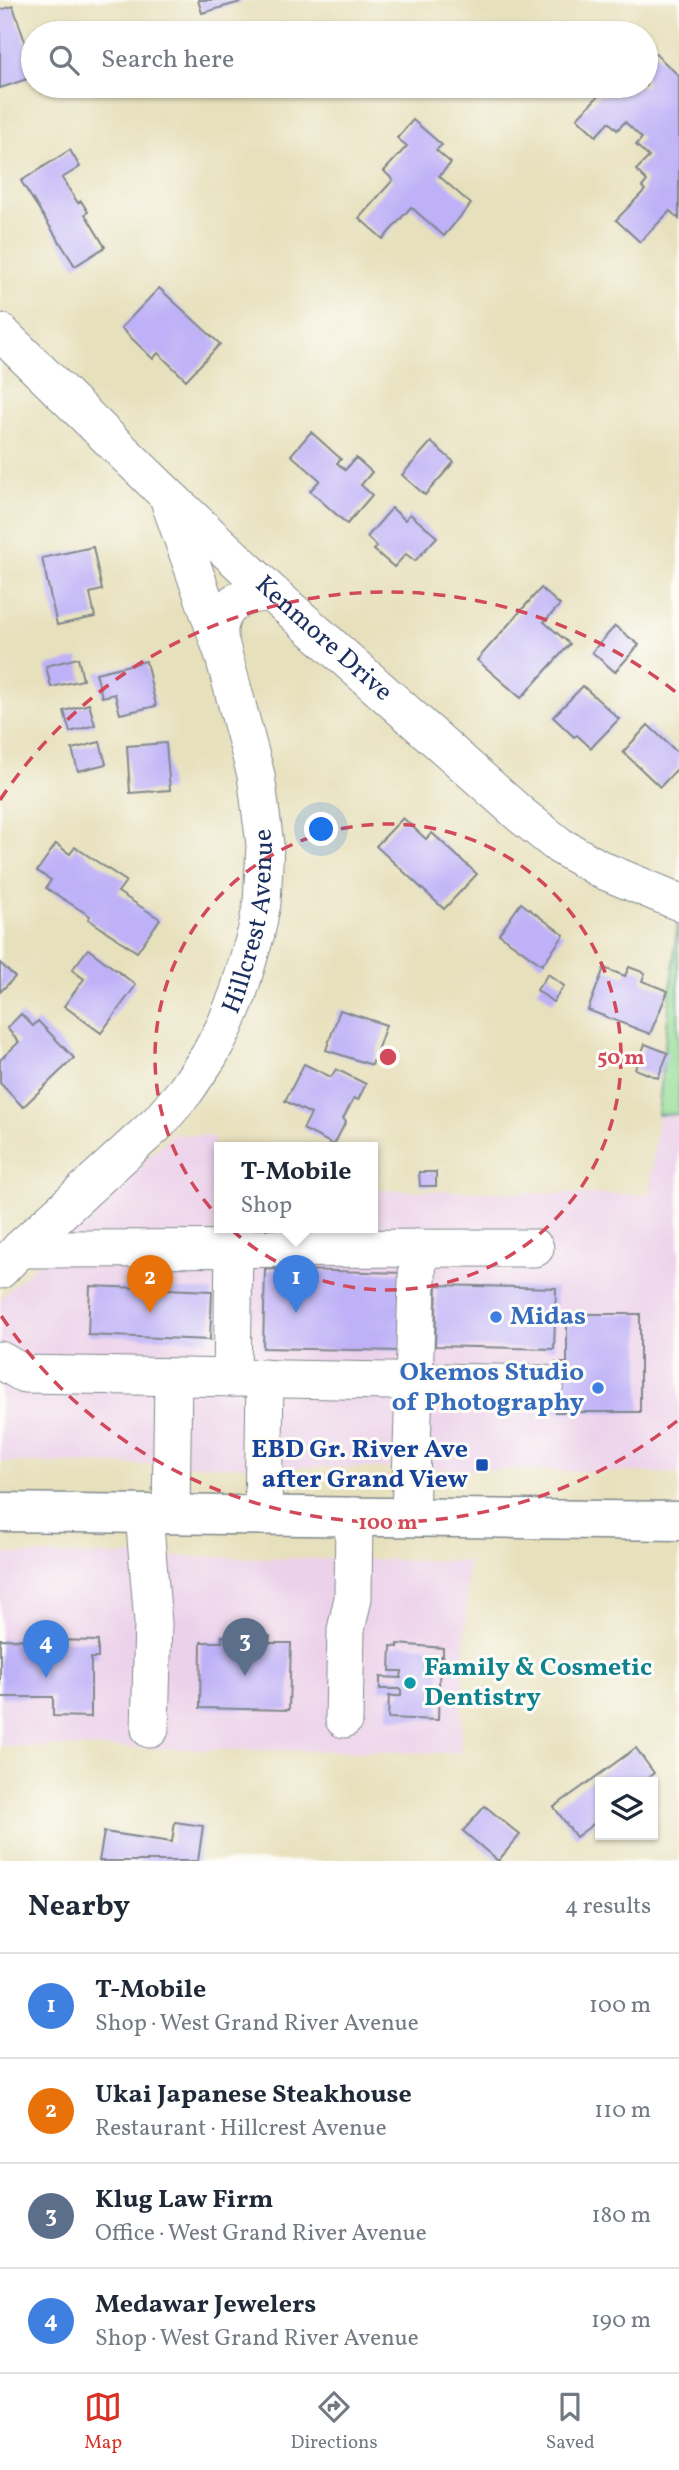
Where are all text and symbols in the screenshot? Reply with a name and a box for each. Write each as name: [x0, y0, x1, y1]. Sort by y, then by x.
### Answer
search box: [21, 21, 658, 98]
icon: search: [45, 41, 83, 79]
text: Search here: [101, 42, 234, 78]
street label: Kenmore Drive: [247, 568, 400, 710]
your location: [304, 812, 338, 846]
street label: Hillcrest Avenue: [214, 827, 283, 1019]
text: 50 m: [597, 1044, 645, 1073]
centre of rings: [376, 1045, 400, 1069]
popup: [214, 1142, 378, 1233]
text: T-Mobile: [240, 1154, 352, 1190]
text: Shop: [240, 1190, 292, 1222]
pin: 2: [127, 1255, 173, 1313]
pin: 1: [273, 1255, 319, 1313]
place label: Midas: [510, 1299, 586, 1335]
marker: Midas: [488, 1309, 504, 1325]
place label: Okemos Studio of Photography: [392, 1355, 584, 1421]
marker: Okemos Studio of Photography: [590, 1380, 606, 1396]
place label: EBD Gr. River Ave after Grand View: [251, 1432, 469, 1498]
marker: EBD Gr. River Ave after Grand View: [474, 1457, 490, 1473]
text: 100 m: [358, 1509, 418, 1538]
pin: 3: [222, 1618, 268, 1676]
pin: 4: [23, 1620, 69, 1678]
place label: Family & Cosmetic Dentistry: [424, 1650, 652, 1716]
marker: Family & Cosmetic Dentistry: [402, 1675, 418, 1691]
map controls: [595, 1777, 658, 1840]
button: layers: [595, 1777, 658, 1840]
text: Nearby: [28, 1886, 130, 1928]
text: 4 results: [565, 1891, 651, 1923]
text: T-Mobile: [95, 1972, 206, 2008]
text: 1: [46, 1990, 56, 2022]
text: 100 m: [589, 1990, 651, 2022]
text: Shop · West Grand River Avenue: [95, 2008, 419, 2040]
text: Ukai Japanese Steakhouse: [95, 2077, 412, 2113]
text: 2: [45, 2095, 57, 2127]
text: 110 m: [594, 2095, 651, 2127]
text: Restaurant · Hillcrest Avenue: [95, 2113, 387, 2145]
text: Klug Law Firm: [95, 2182, 273, 2218]
text: 3: [45, 2200, 57, 2232]
text: 180 m: [592, 2200, 651, 2232]
text: Office · West Grand River Avenue: [95, 2218, 427, 2250]
text: Medawar Jewelers: [95, 2287, 316, 2323]
text: 4: [44, 2305, 58, 2337]
text: 190 m: [591, 2305, 651, 2337]
text: Shop · West Grand River Avenue: [95, 2323, 419, 2355]
tab: Map: [84, 2388, 122, 2456]
tab: Directions: [291, 2388, 378, 2456]
tab: Saved: [546, 2388, 595, 2456]

